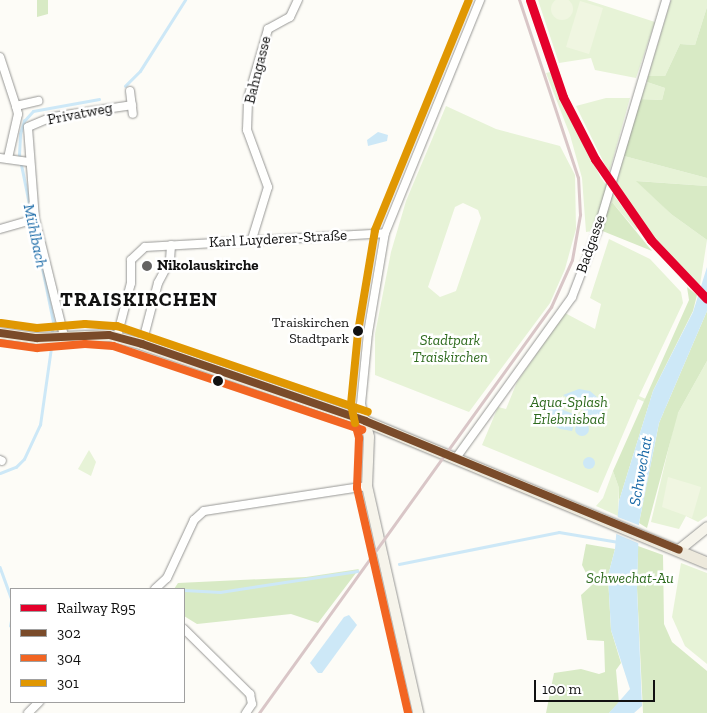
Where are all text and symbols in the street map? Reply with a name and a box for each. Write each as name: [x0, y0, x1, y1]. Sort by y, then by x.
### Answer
street label: Bahngasse: [241, 34, 275, 106]
street label: Privatweg: [46, 99, 114, 129]
water label: Mühlbach: [19, 202, 51, 270]
street label: Badgasse: [573, 213, 609, 275]
street label: Karl Luyderer-Straße: [208, 226, 348, 252]
place label: Nikolauskirche: [157, 257, 259, 275]
marker: Nikolauskirche: [141, 260, 153, 272]
district label: TRAISKIRCHEN: [58, 287, 220, 311]
place label: Traiskirchen Stadtpark: [272, 315, 349, 348]
marker: Traiskirchen Stadtpark: [353, 326, 363, 336]
park label: Stadtpark Traiskirchen: [412, 331, 488, 366]
unlabelled marker: [213, 376, 223, 386]
park label: Aqua-Splash Erlebnisbad: [530, 393, 608, 428]
water label: Schwechat: [625, 435, 657, 507]
park label: Schwechat-Au: [586, 570, 674, 588]
legend: [10, 588, 185, 703]
text: Railway R95: [57, 599, 136, 617]
text: 302: [57, 624, 81, 642]
text: 304: [57, 649, 81, 667]
scale bar: [537, 670, 658, 702]
text: 301: [57, 674, 79, 692]
text: 100 m: [542, 680, 581, 698]

